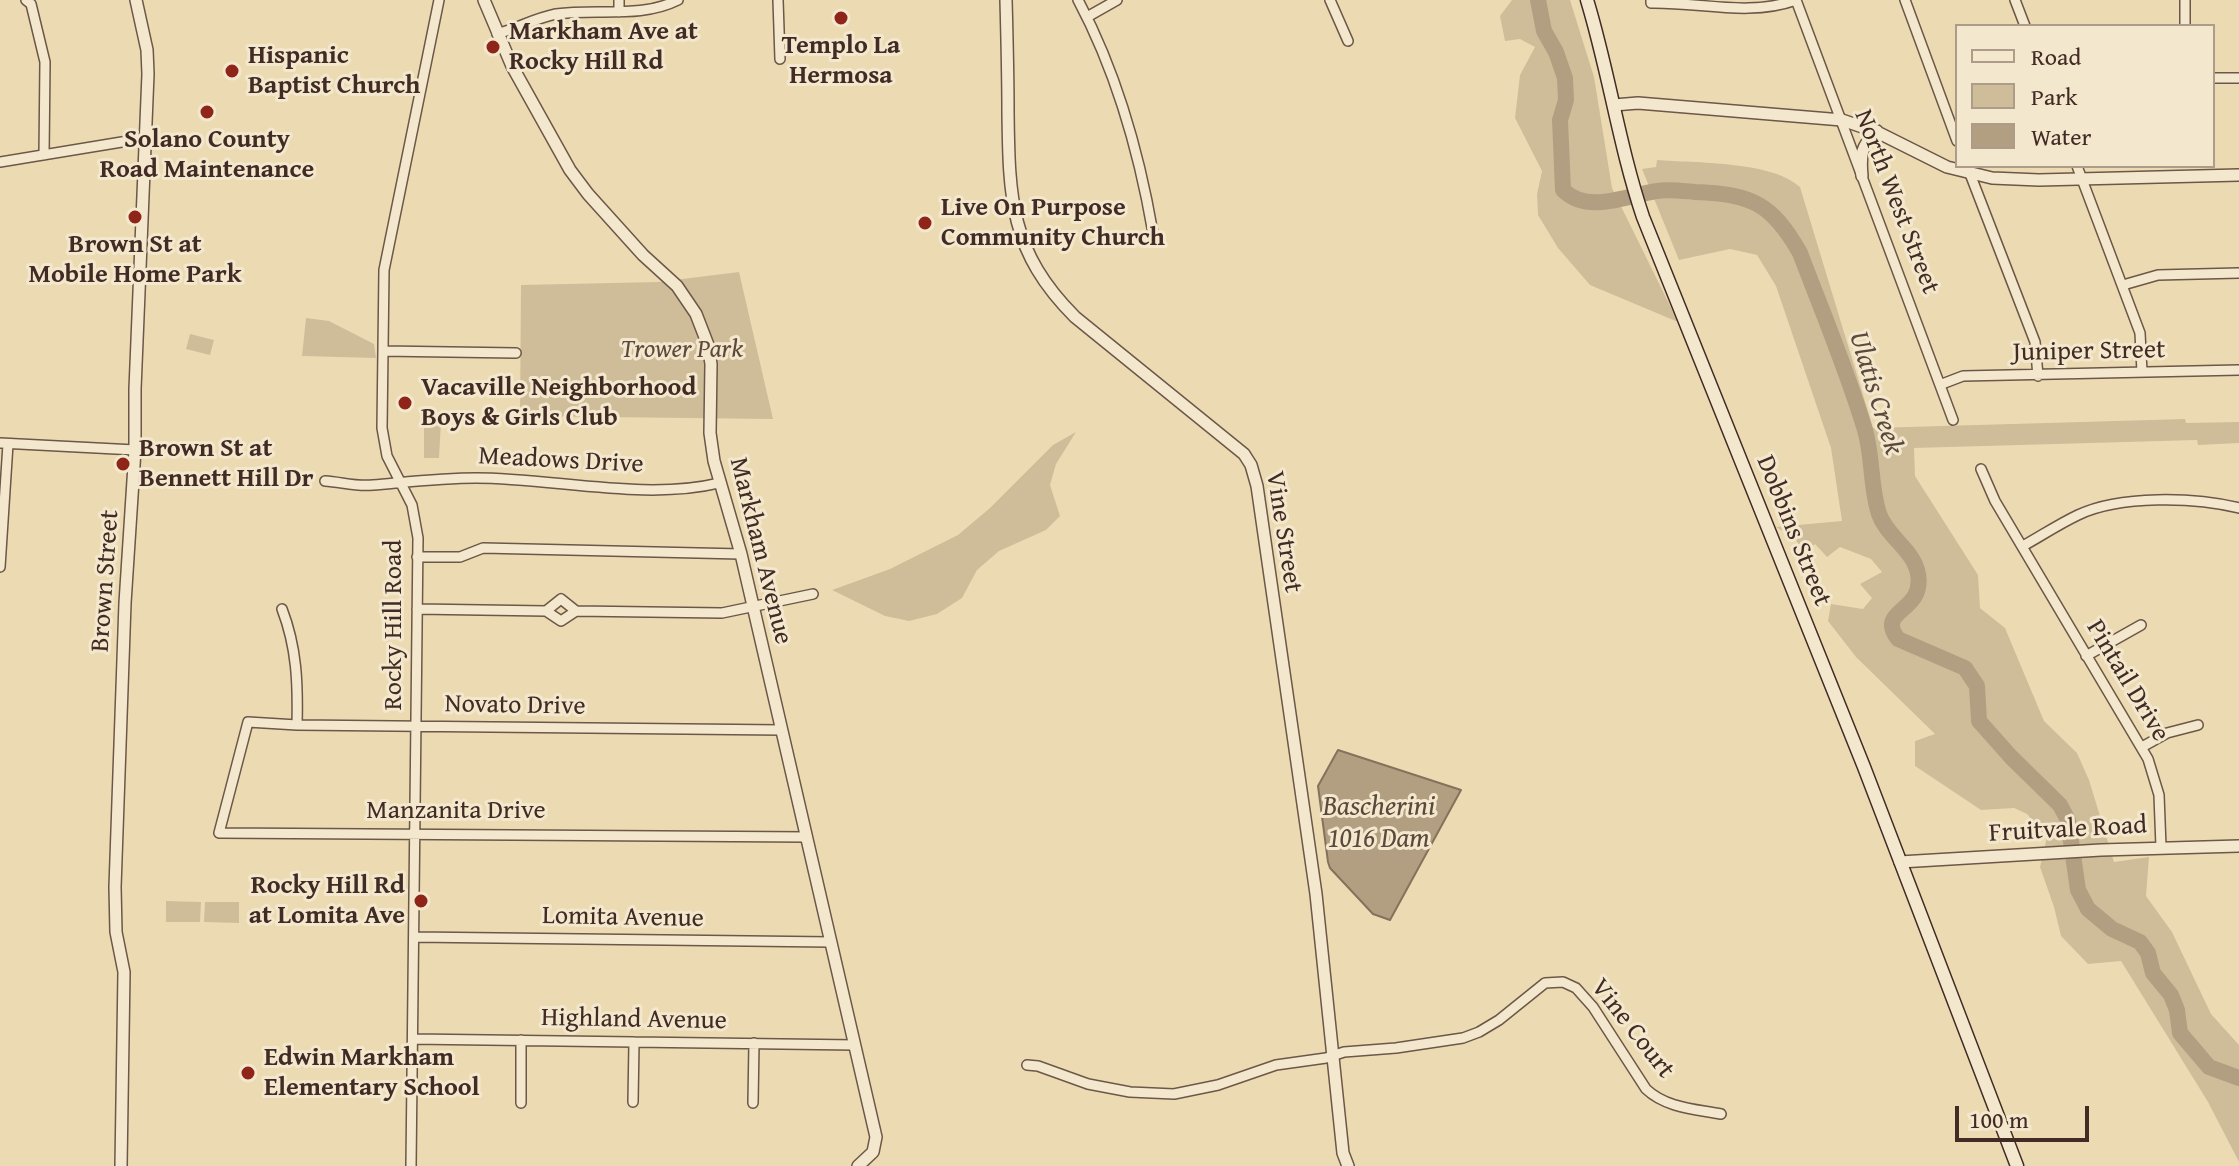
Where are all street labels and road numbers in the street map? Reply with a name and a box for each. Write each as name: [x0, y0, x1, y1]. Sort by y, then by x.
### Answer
street label: North West Street: [1847, 105, 1945, 299]
street label: Juniper Street: [2012, 335, 2166, 369]
street label: Meadows Drive: [478, 441, 644, 481]
street label: Dobbins Street: [1749, 451, 1837, 611]
street label: Markham Avenue: [722, 454, 798, 648]
street label: Vine Street: [1258, 469, 1308, 595]
street label: Brown Street: [85, 509, 127, 653]
street label: Rocky Hill Road: [378, 540, 410, 710]
street label: Pintail Drive: [2079, 615, 2175, 747]
street label: Novato Drive: [444, 689, 586, 723]
street label: Manzanita Drive: [366, 795, 546, 827]
street label: Fruitvale Road: [1988, 810, 2148, 850]
street label: Lomita Avenue: [542, 901, 704, 935]
street label: Vine Court: [1583, 973, 1681, 1085]
street label: Highland Avenue: [541, 1003, 727, 1037]

